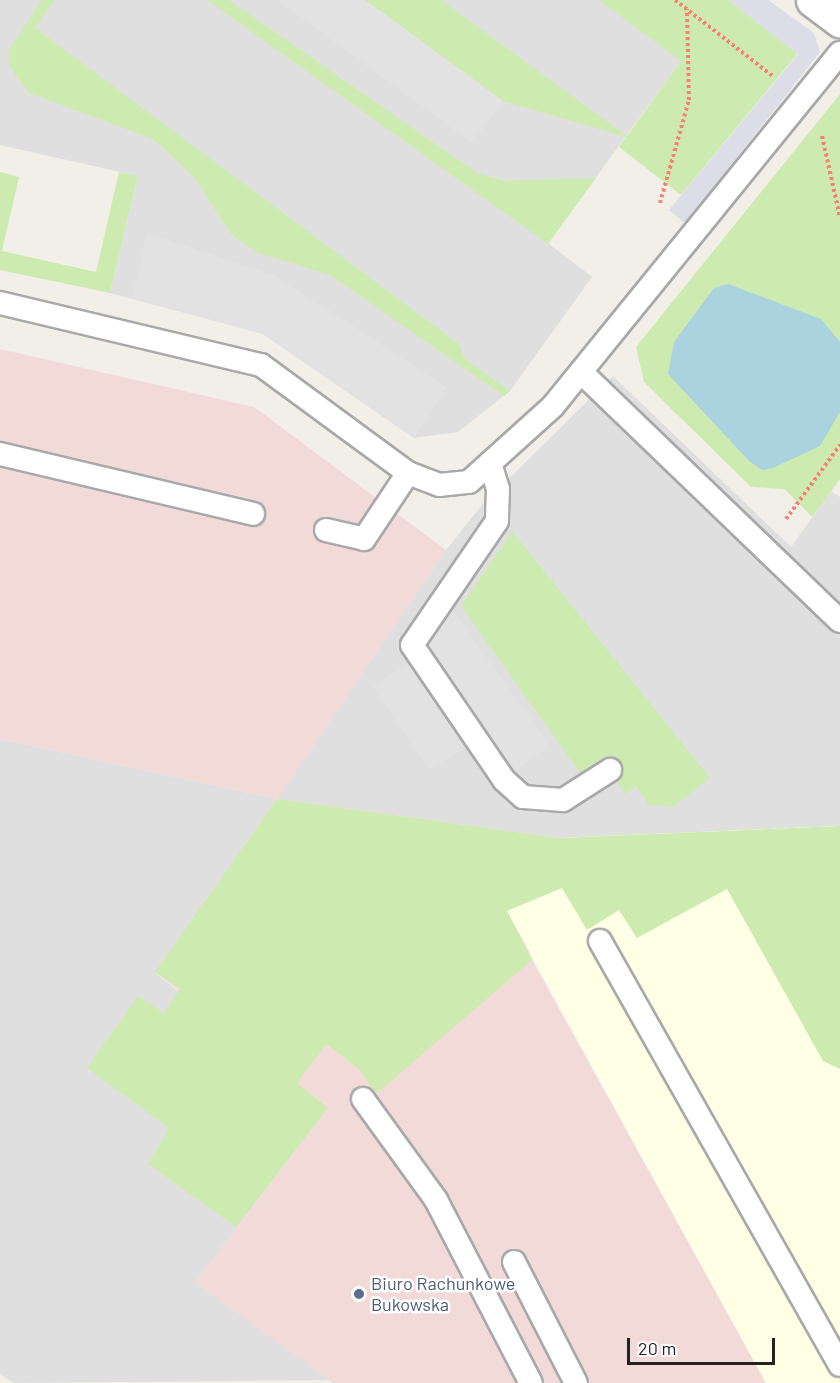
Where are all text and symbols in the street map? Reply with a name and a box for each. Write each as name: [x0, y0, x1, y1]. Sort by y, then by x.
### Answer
place label: Biuro Rachunkowe Bukowska: [371, 1273, 515, 1316]
marker: Biuro Rachunkowe Bukowska: [352, 1287, 366, 1301]
scale bar: [630, 1326, 778, 1364]
text: 20 m: [638, 1337, 676, 1359]

